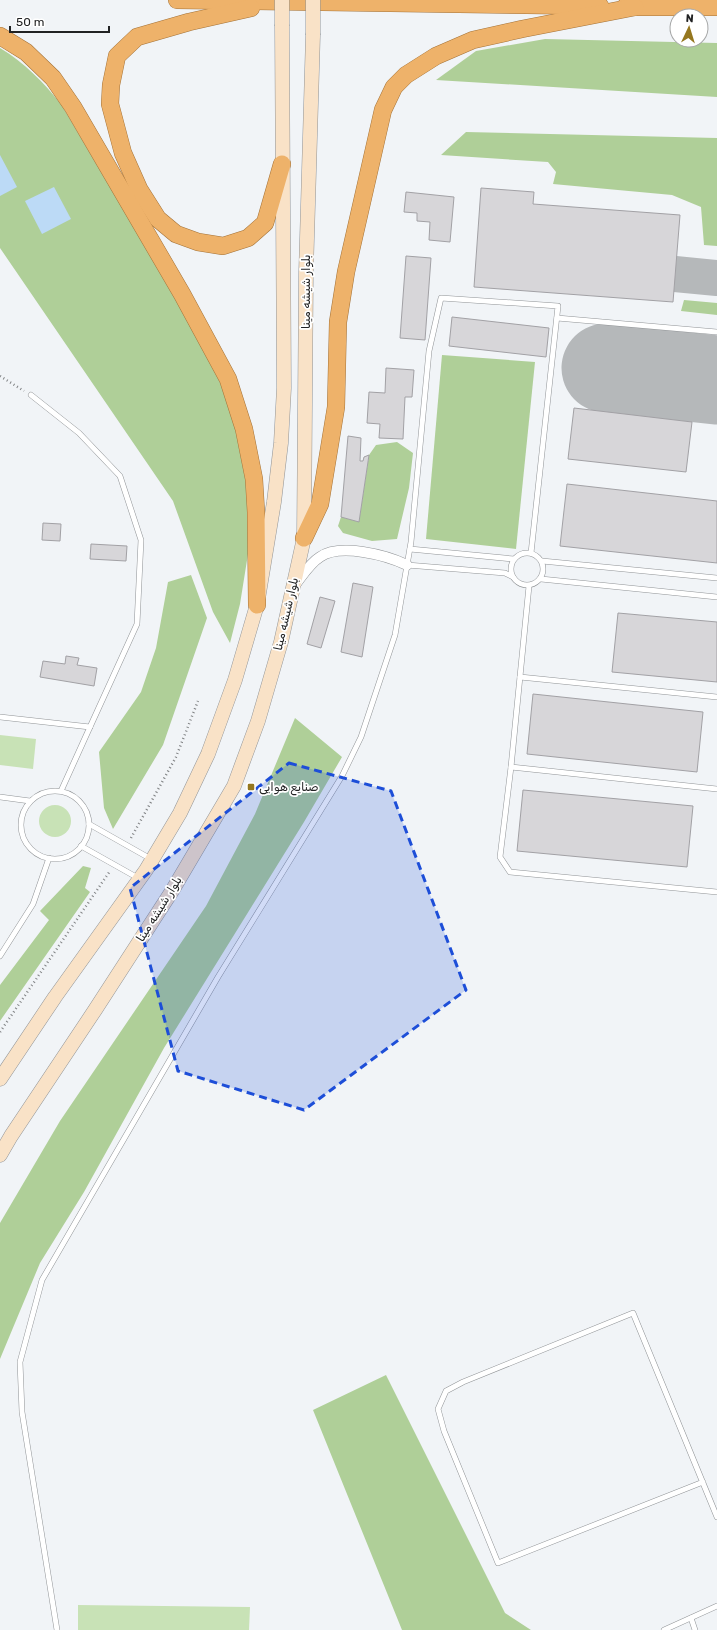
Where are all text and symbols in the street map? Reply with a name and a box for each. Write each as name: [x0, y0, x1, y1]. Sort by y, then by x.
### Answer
scale bar: [10, 8, 109, 34]
north arrow: [669, 8, 709, 48]
text: N: [685, 12, 694, 25]
text: 50 m: [16, 15, 44, 29]
street label: بلوار شیشه مینا: [299, 255, 314, 329]
street label: بلوار شیشه مینا: [271, 576, 302, 652]
place label: صنایع هوایی: [259, 780, 319, 796]
marker: صنایع هوایی: [246, 782, 256, 792]
street label: بلوار شیشه مینا: [133, 874, 186, 945]

